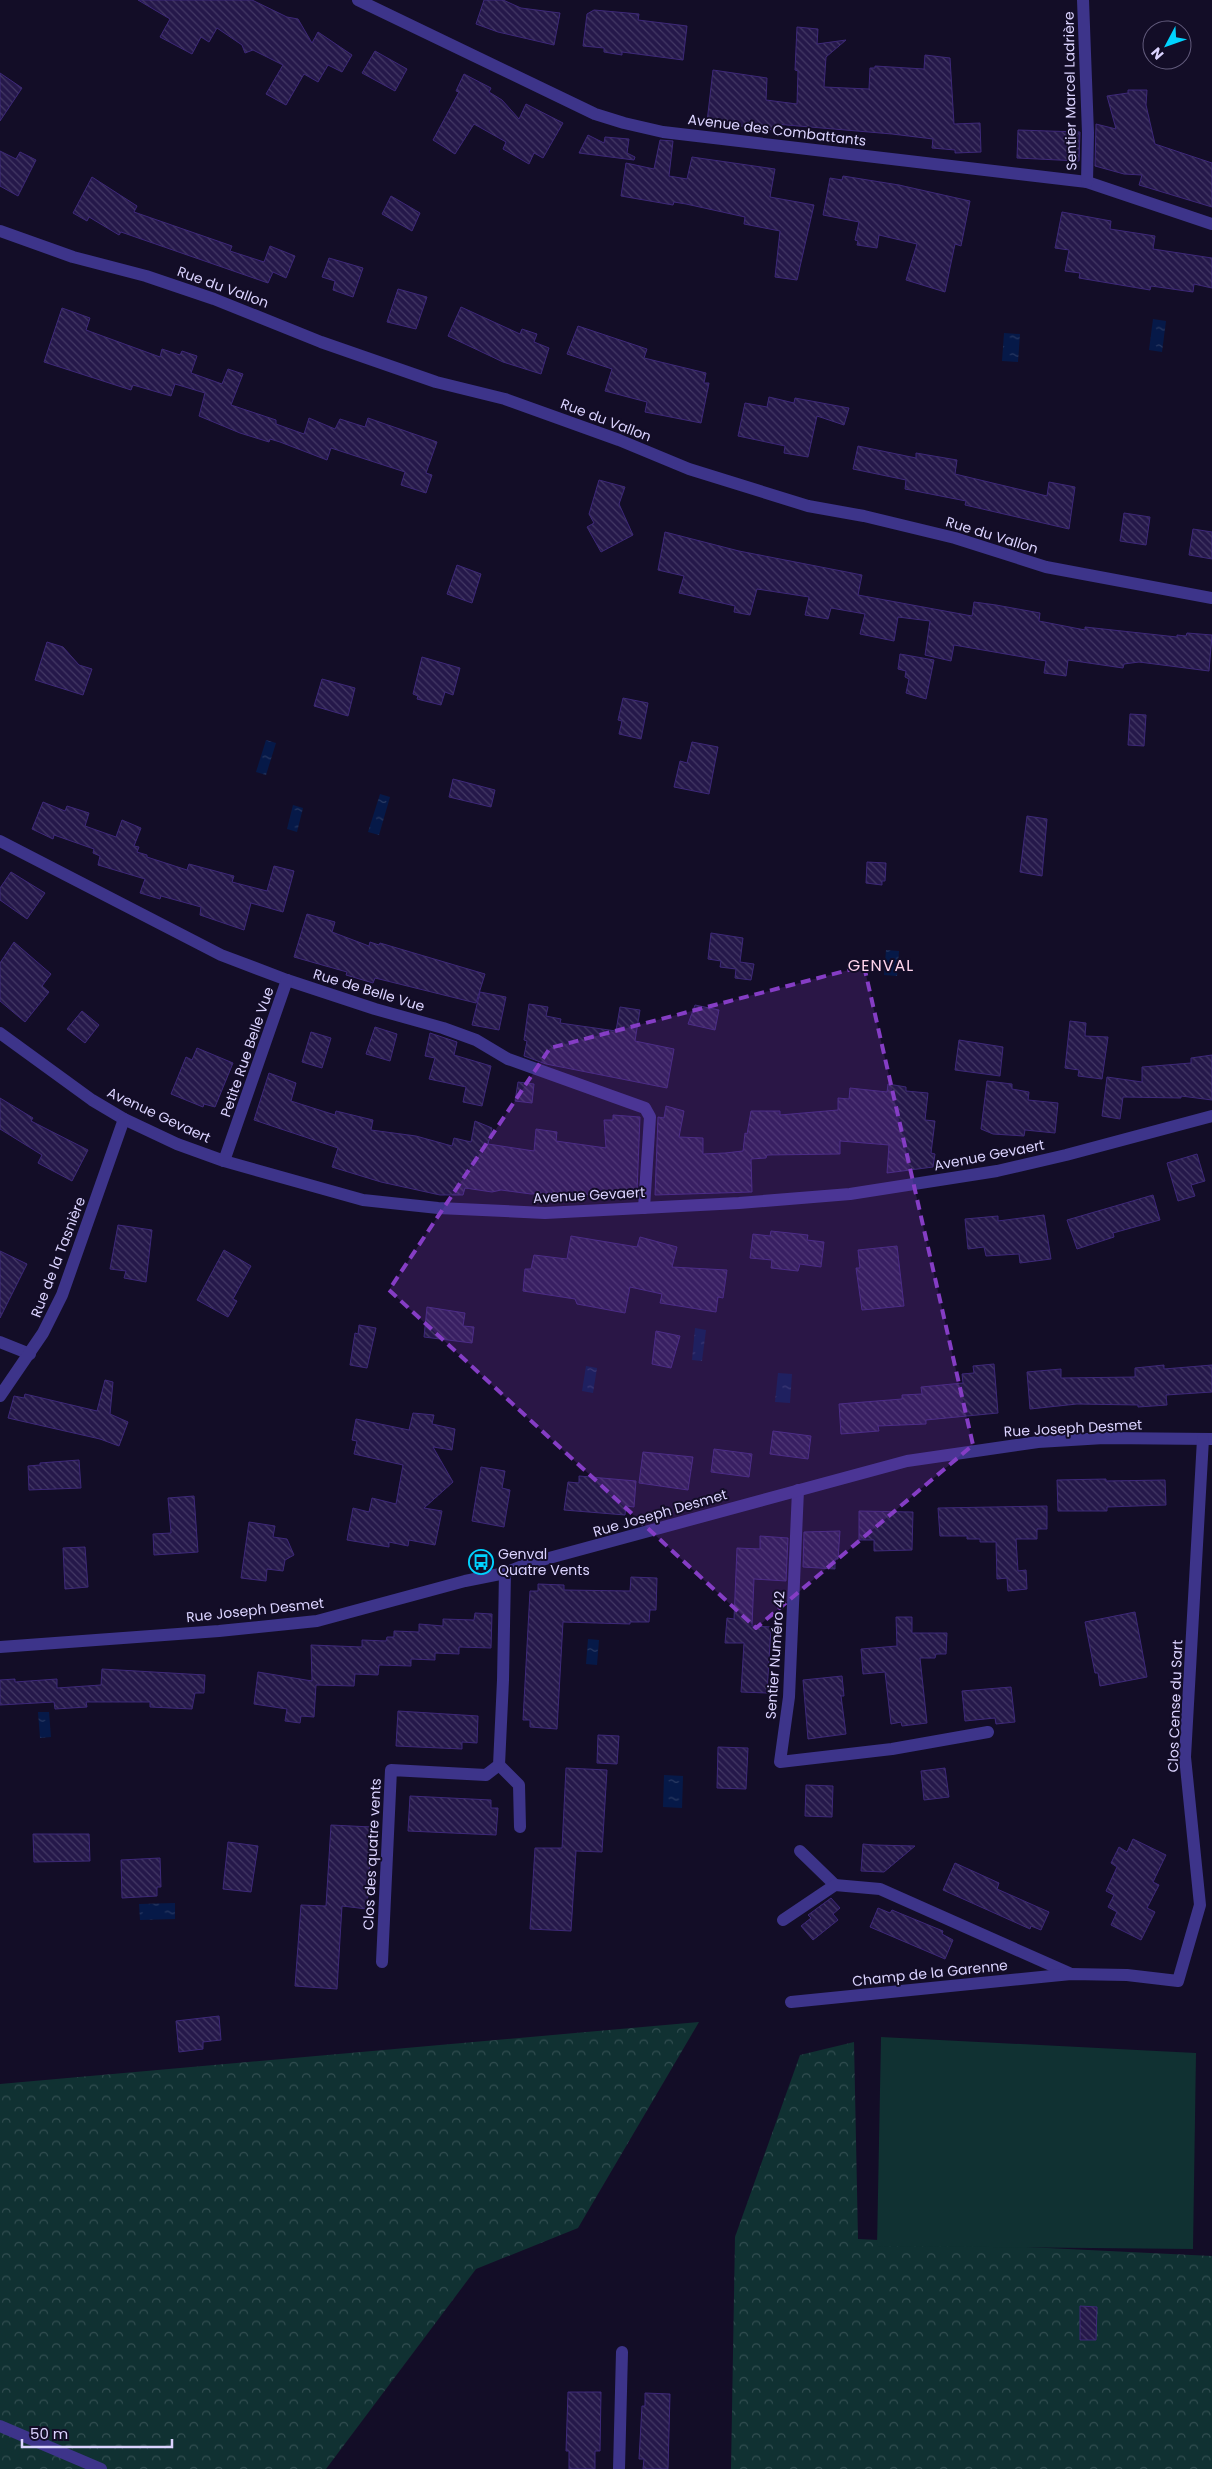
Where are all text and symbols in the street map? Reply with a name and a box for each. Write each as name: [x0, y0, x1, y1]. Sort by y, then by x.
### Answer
street label: Sentier Marcel Ladrière: [1059, 11, 1081, 171]
north arrow: [1142, 20, 1192, 70]
text: N: [1146, 43, 1168, 64]
street label: Avenue des Combattants: [687, 109, 867, 151]
street label: Rue du Vallon: [175, 261, 271, 313]
street label: Rue du Vallon: [558, 393, 654, 447]
street label: Rue du Vallon: [943, 511, 1041, 559]
district label: GENVAL: [848, 954, 914, 977]
street label: Rue de Belle Vue: [311, 964, 427, 1017]
street label: Petite Rue Belle Vue: [215, 984, 279, 1120]
street label: Avenue Gevaert: [104, 1082, 214, 1148]
street label: Avenue Gevaert: [932, 1134, 1046, 1176]
street label: Avenue Gevaert: [532, 1182, 646, 1208]
street label: Rue de la Tasnière: [26, 1193, 90, 1320]
street label: Rue Joseph Desmet: [1003, 1414, 1143, 1442]
street label: Rue Joseph Desmet: [591, 1484, 729, 1542]
place label: Genval Quatre Vents: [498, 1544, 590, 1580]
bus stop icon: Genval Quatre Vents: [468, 1549, 494, 1575]
street label: Sentier Numéro 42: [761, 1590, 789, 1720]
street label: Rue Joseph Desmet: [185, 1593, 325, 1627]
street label: Clos Cense du Sart: [1163, 1639, 1187, 1773]
street label: Clos des quatre vents: [358, 1778, 386, 1930]
street label: Champ de la Garenne: [851, 1955, 1009, 1991]
scale bar: [22, 2416, 172, 2448]
text: 50 m: [30, 2423, 68, 2444]

